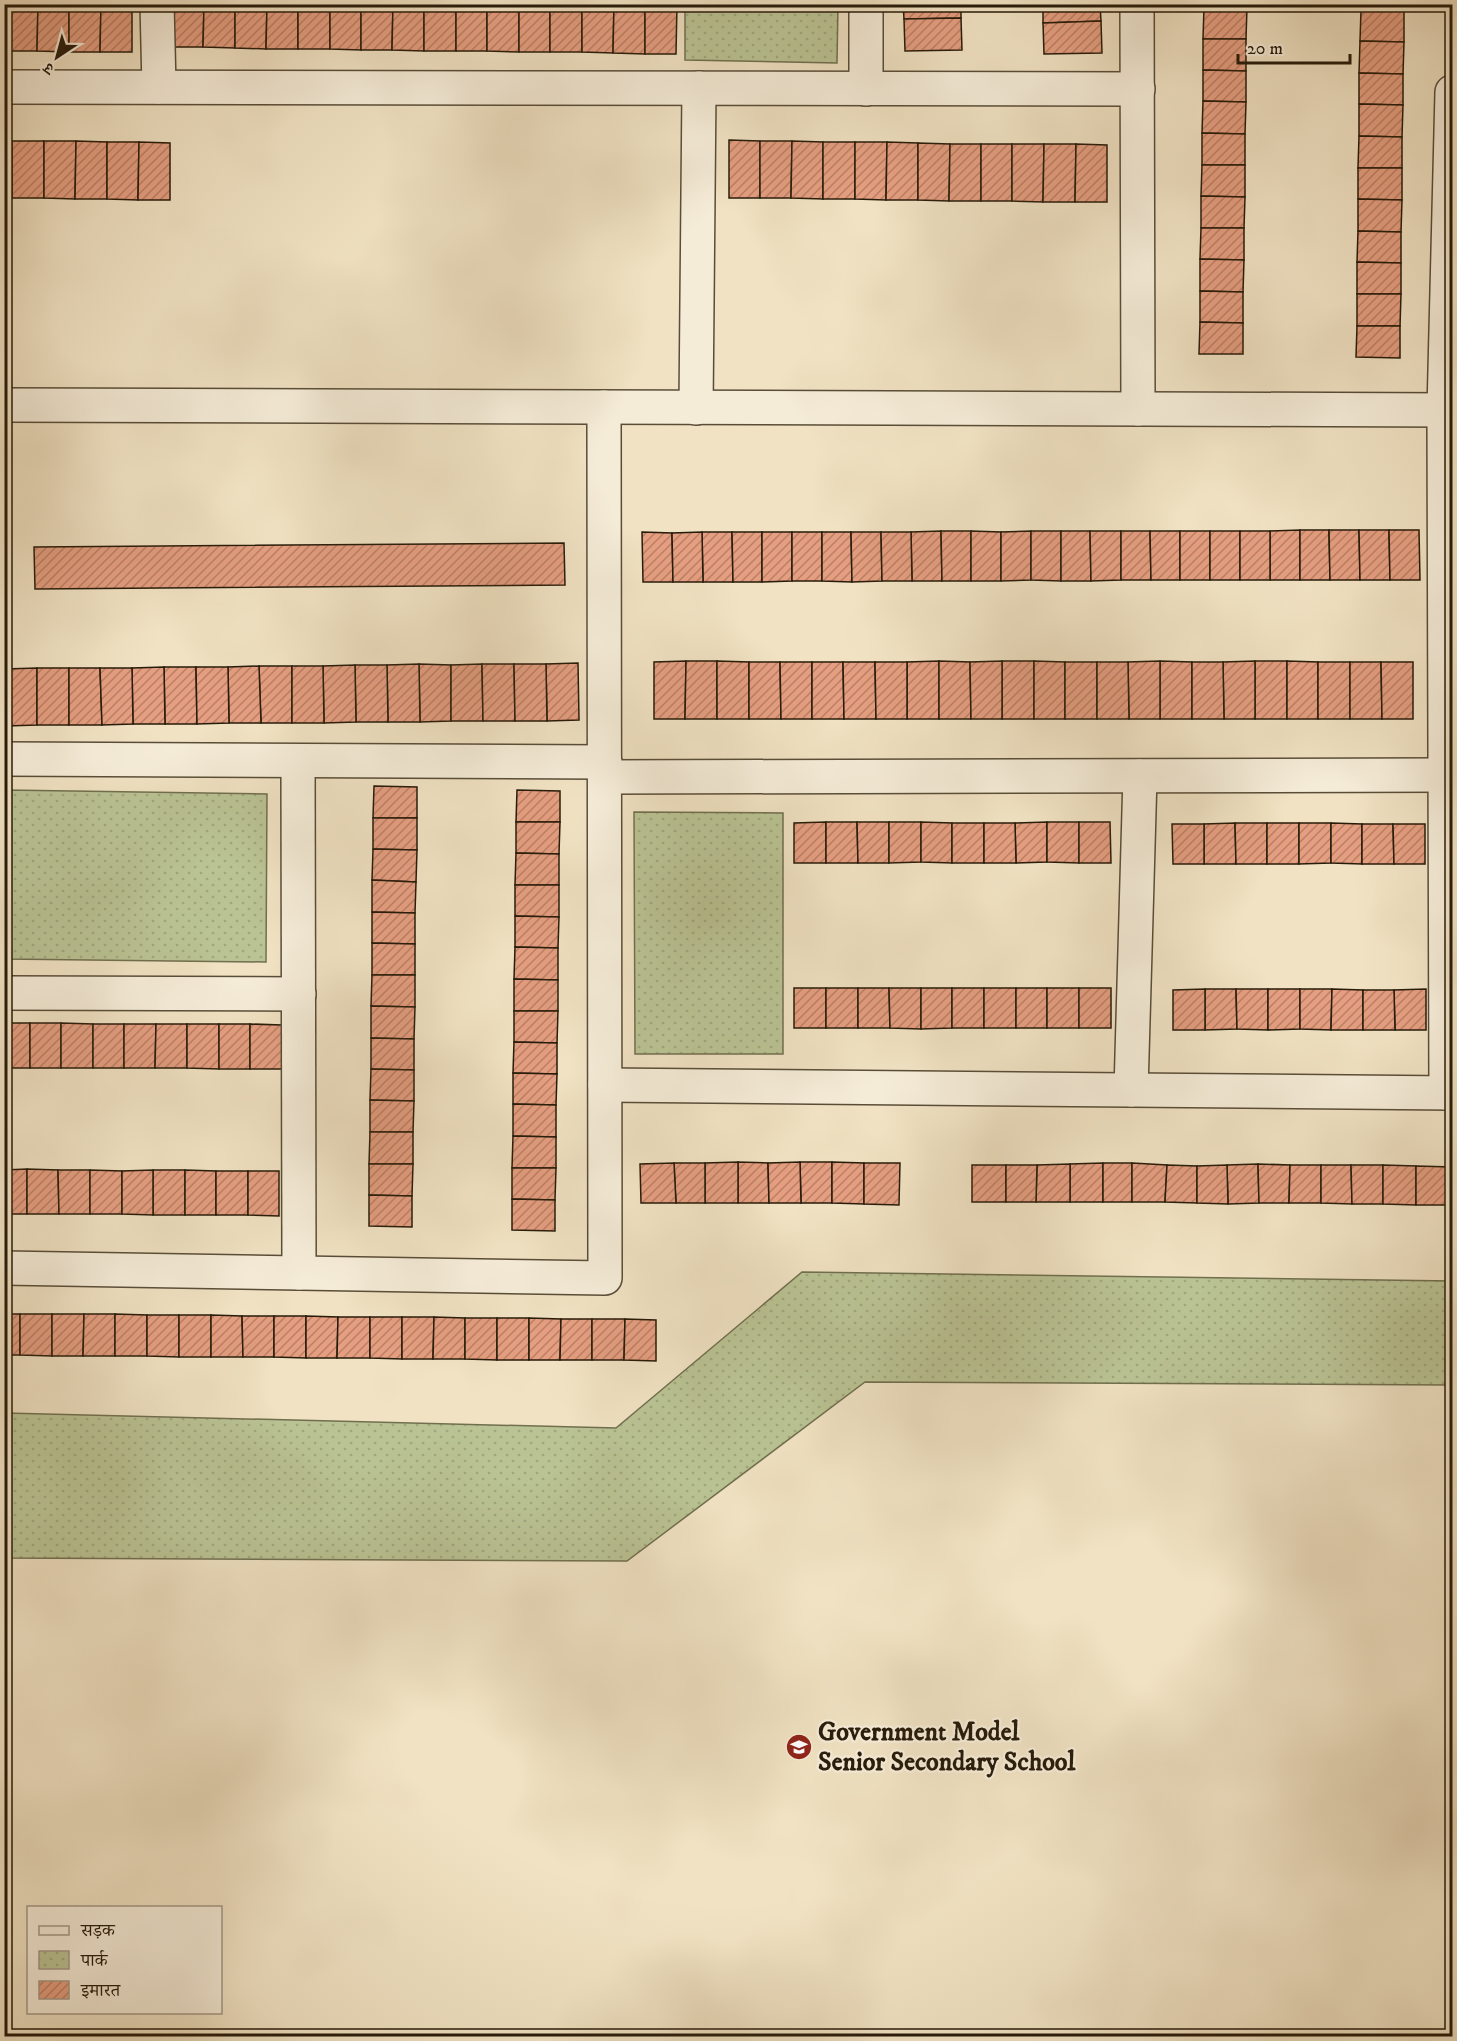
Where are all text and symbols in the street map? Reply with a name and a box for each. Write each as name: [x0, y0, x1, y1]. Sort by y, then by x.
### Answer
north arrow: [27, 27, 87, 87]
scale bar: [1238, 27, 1350, 65]
text: 20 m: [1247, 38, 1283, 60]
text: उ: [38, 57, 59, 79]
place label: Government Model Senior Secondary School: [818, 1716, 1076, 1779]
school or university icon: Government Model Senior Secondary School: [784, 1732, 814, 1762]
legend: [27, 1906, 222, 2014]
text: सड़क: [80, 1920, 116, 1942]
text: पार्क: [80, 1950, 109, 1972]
text: इमारत: [80, 1980, 121, 2002]

